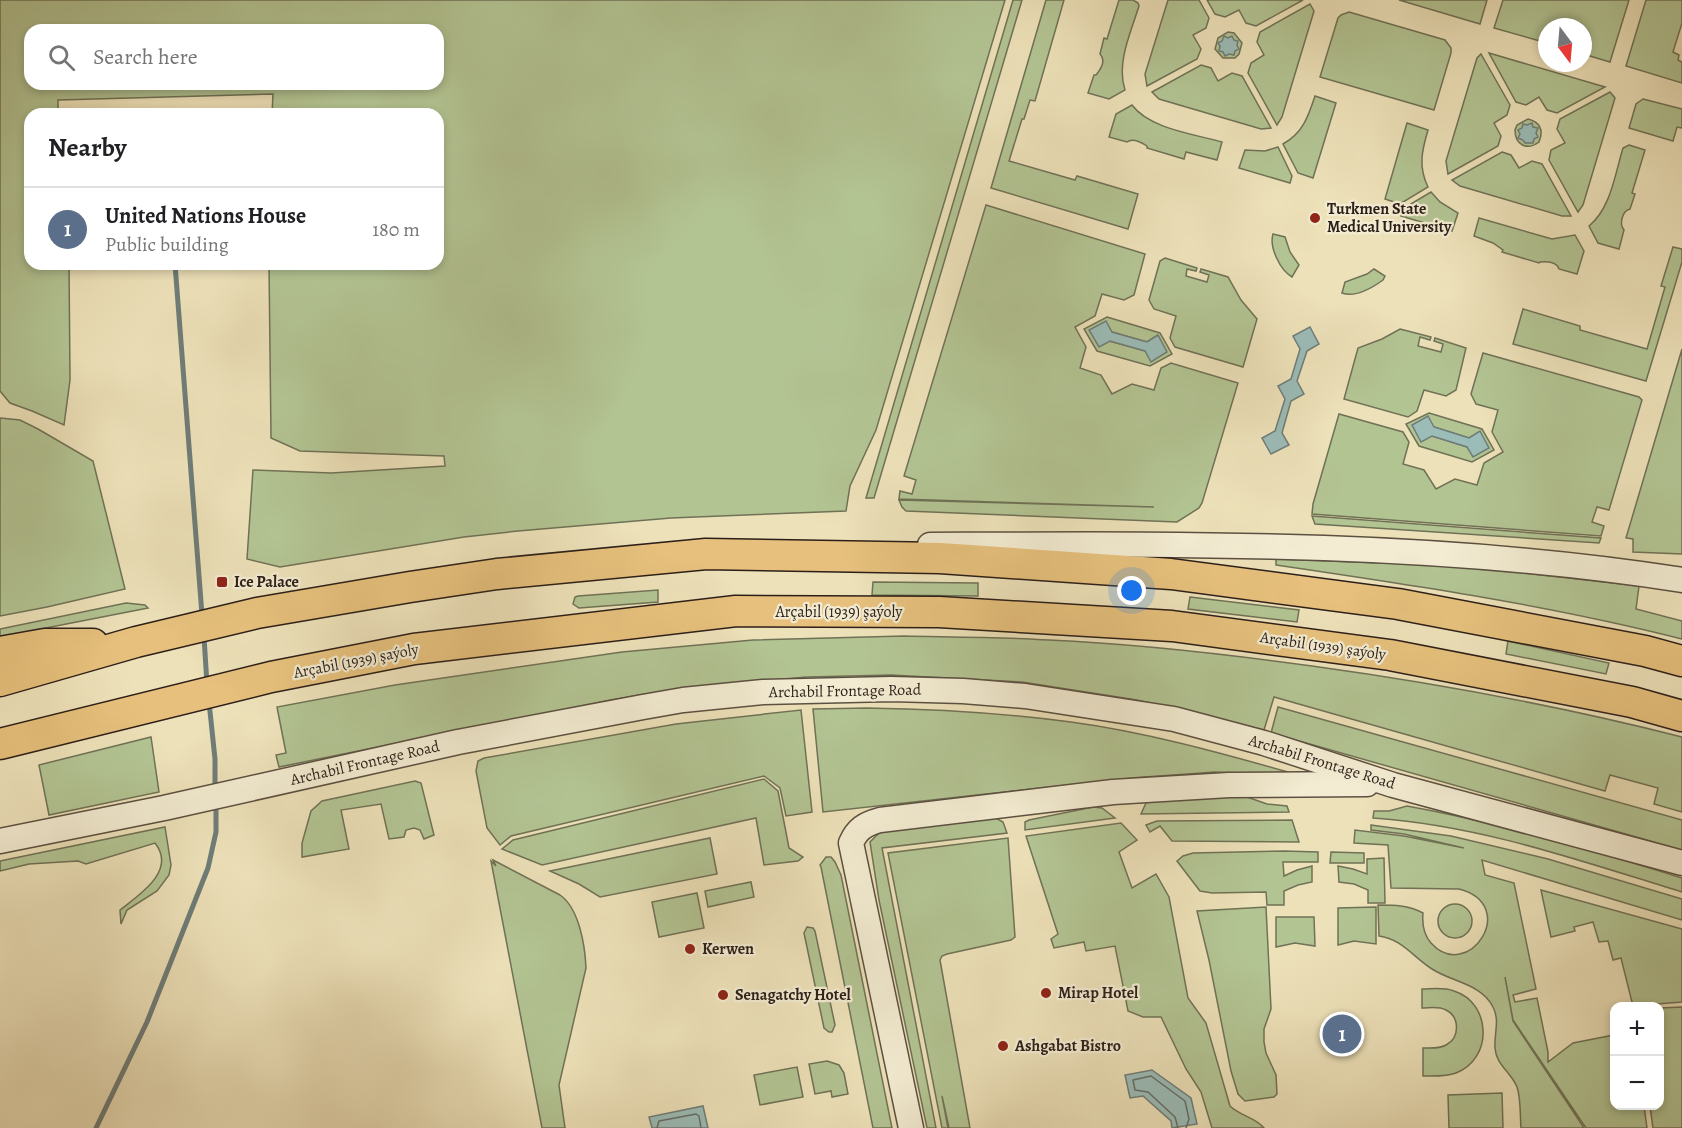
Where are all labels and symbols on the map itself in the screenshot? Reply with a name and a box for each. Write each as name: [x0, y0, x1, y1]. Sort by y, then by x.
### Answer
north arrow: [1538, 18, 1592, 72]
place label: Turkmen State Medical University: [1327, 198, 1452, 238]
marker: Turkmen State Medical University: [1308, 211, 1322, 225]
place label: Ice Palace: [234, 571, 299, 593]
marker: Ice Palace: [215, 575, 229, 589]
your location: [1117, 576, 1146, 605]
street label: Arçabil (1939) şaýoly: [775, 601, 903, 623]
street label: Arçabil (1939) şaýoly: [1258, 626, 1388, 666]
street label: Arçabil (1939) şaýoly: [291, 638, 421, 684]
street label: Archabil Frontage Road: [768, 679, 922, 703]
street label: Archabil Frontage Road: [1245, 729, 1399, 795]
street label: Archabil Frontage Road: [287, 735, 442, 791]
place label: Kerwen: [702, 938, 754, 960]
marker: Kerwen: [683, 942, 697, 956]
place label: Mirap Hotel: [1058, 982, 1139, 1004]
place label: Senagatchy Hotel: [735, 984, 852, 1006]
marker: Mirap Hotel: [1039, 986, 1053, 1000]
marker: Senagatchy Hotel: [716, 988, 730, 1002]
pin: 1: [1322, 1012, 1362, 1056]
place label: Ashgabat Bistro: [1014, 1035, 1121, 1057]
marker: Ashgabat Bistro: [996, 1039, 1010, 1053]

